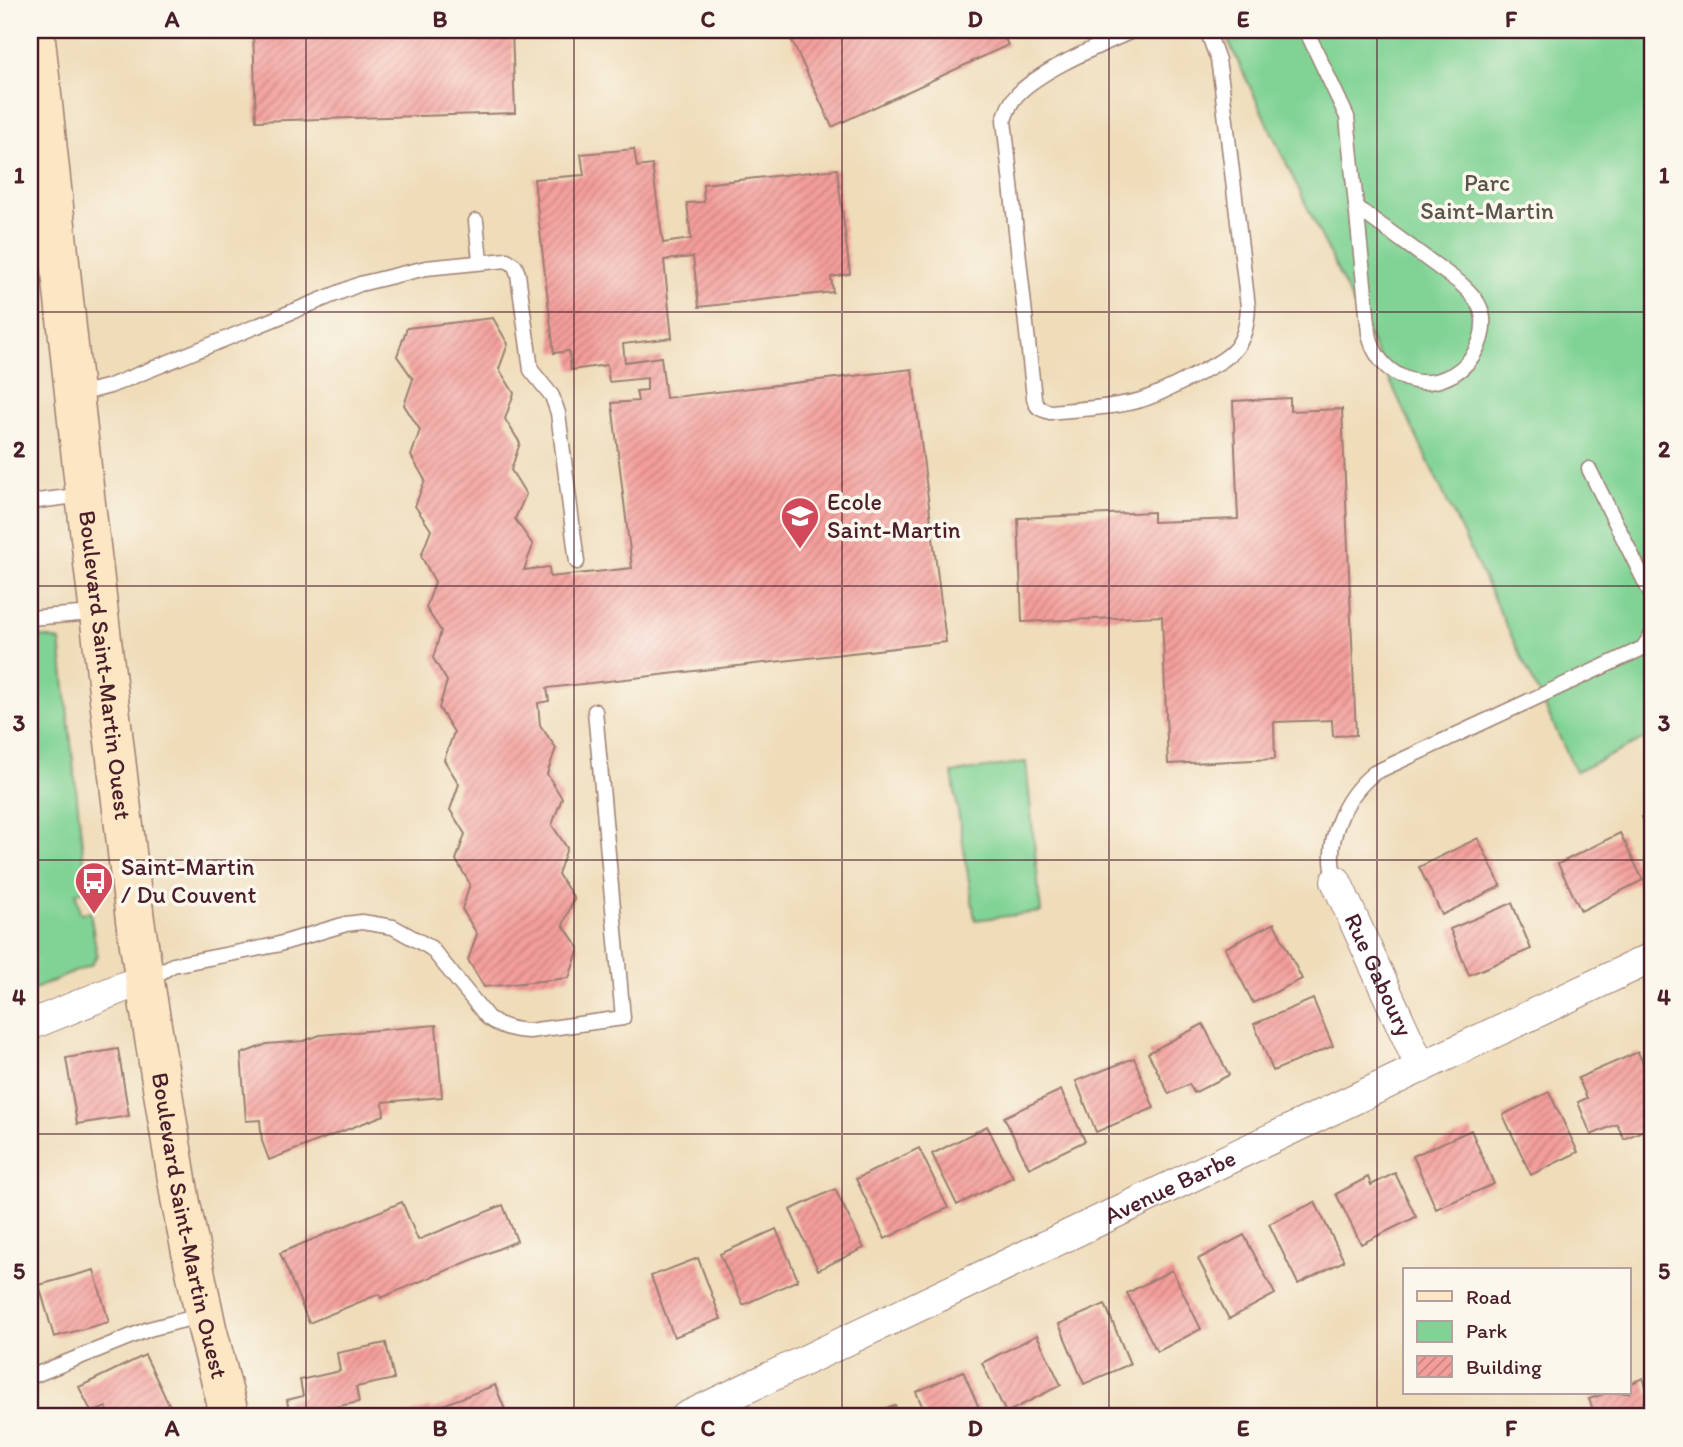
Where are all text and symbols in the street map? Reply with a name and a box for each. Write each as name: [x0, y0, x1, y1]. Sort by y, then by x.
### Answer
text: A: [164, 5, 180, 33]
text: B: [433, 5, 448, 33]
text: C: [701, 5, 716, 33]
text: D: [967, 5, 983, 33]
text: E: [1237, 5, 1250, 33]
text: F: [1505, 5, 1518, 33]
text: 1: [14, 161, 25, 189]
text: 1: [1659, 161, 1670, 189]
park label: Parc Saint-Martin: [1420, 168, 1554, 225]
text: 2: [13, 435, 26, 463]
text: 2: [1658, 435, 1671, 463]
place label: Ecole Saint-Martin: [827, 487, 961, 544]
school or university icon: Ecole Saint-Martin: [779, 495, 821, 550]
street label: Boulevard Saint-Martin Ouest: [73, 509, 138, 821]
text: 3: [13, 709, 26, 737]
text: 3: [1658, 709, 1671, 737]
place label: Saint-Martin / Du Couvent: [121, 852, 256, 909]
bus stop icon: Saint-Martin / Du Couvent: [73, 860, 115, 915]
street label: Rue Gaboury: [1339, 909, 1420, 1041]
text: 4: [12, 983, 26, 1011]
text: 4: [1657, 983, 1671, 1011]
street label: Boulevard Saint-Martin Ouest: [146, 1070, 234, 1382]
street label: Avenue Barbe: [1099, 1143, 1240, 1230]
text: 5: [13, 1257, 25, 1285]
text: 5: [1658, 1257, 1670, 1285]
legend: [1403, 1268, 1630, 1394]
text: Road: [1466, 1284, 1512, 1309]
text: Park: [1466, 1318, 1508, 1343]
text: Building: [1466, 1354, 1542, 1379]
text: A: [164, 1414, 180, 1442]
text: B: [433, 1414, 448, 1442]
text: C: [701, 1414, 716, 1442]
text: D: [967, 1414, 983, 1442]
text: E: [1237, 1414, 1250, 1442]
text: F: [1505, 1414, 1518, 1442]

